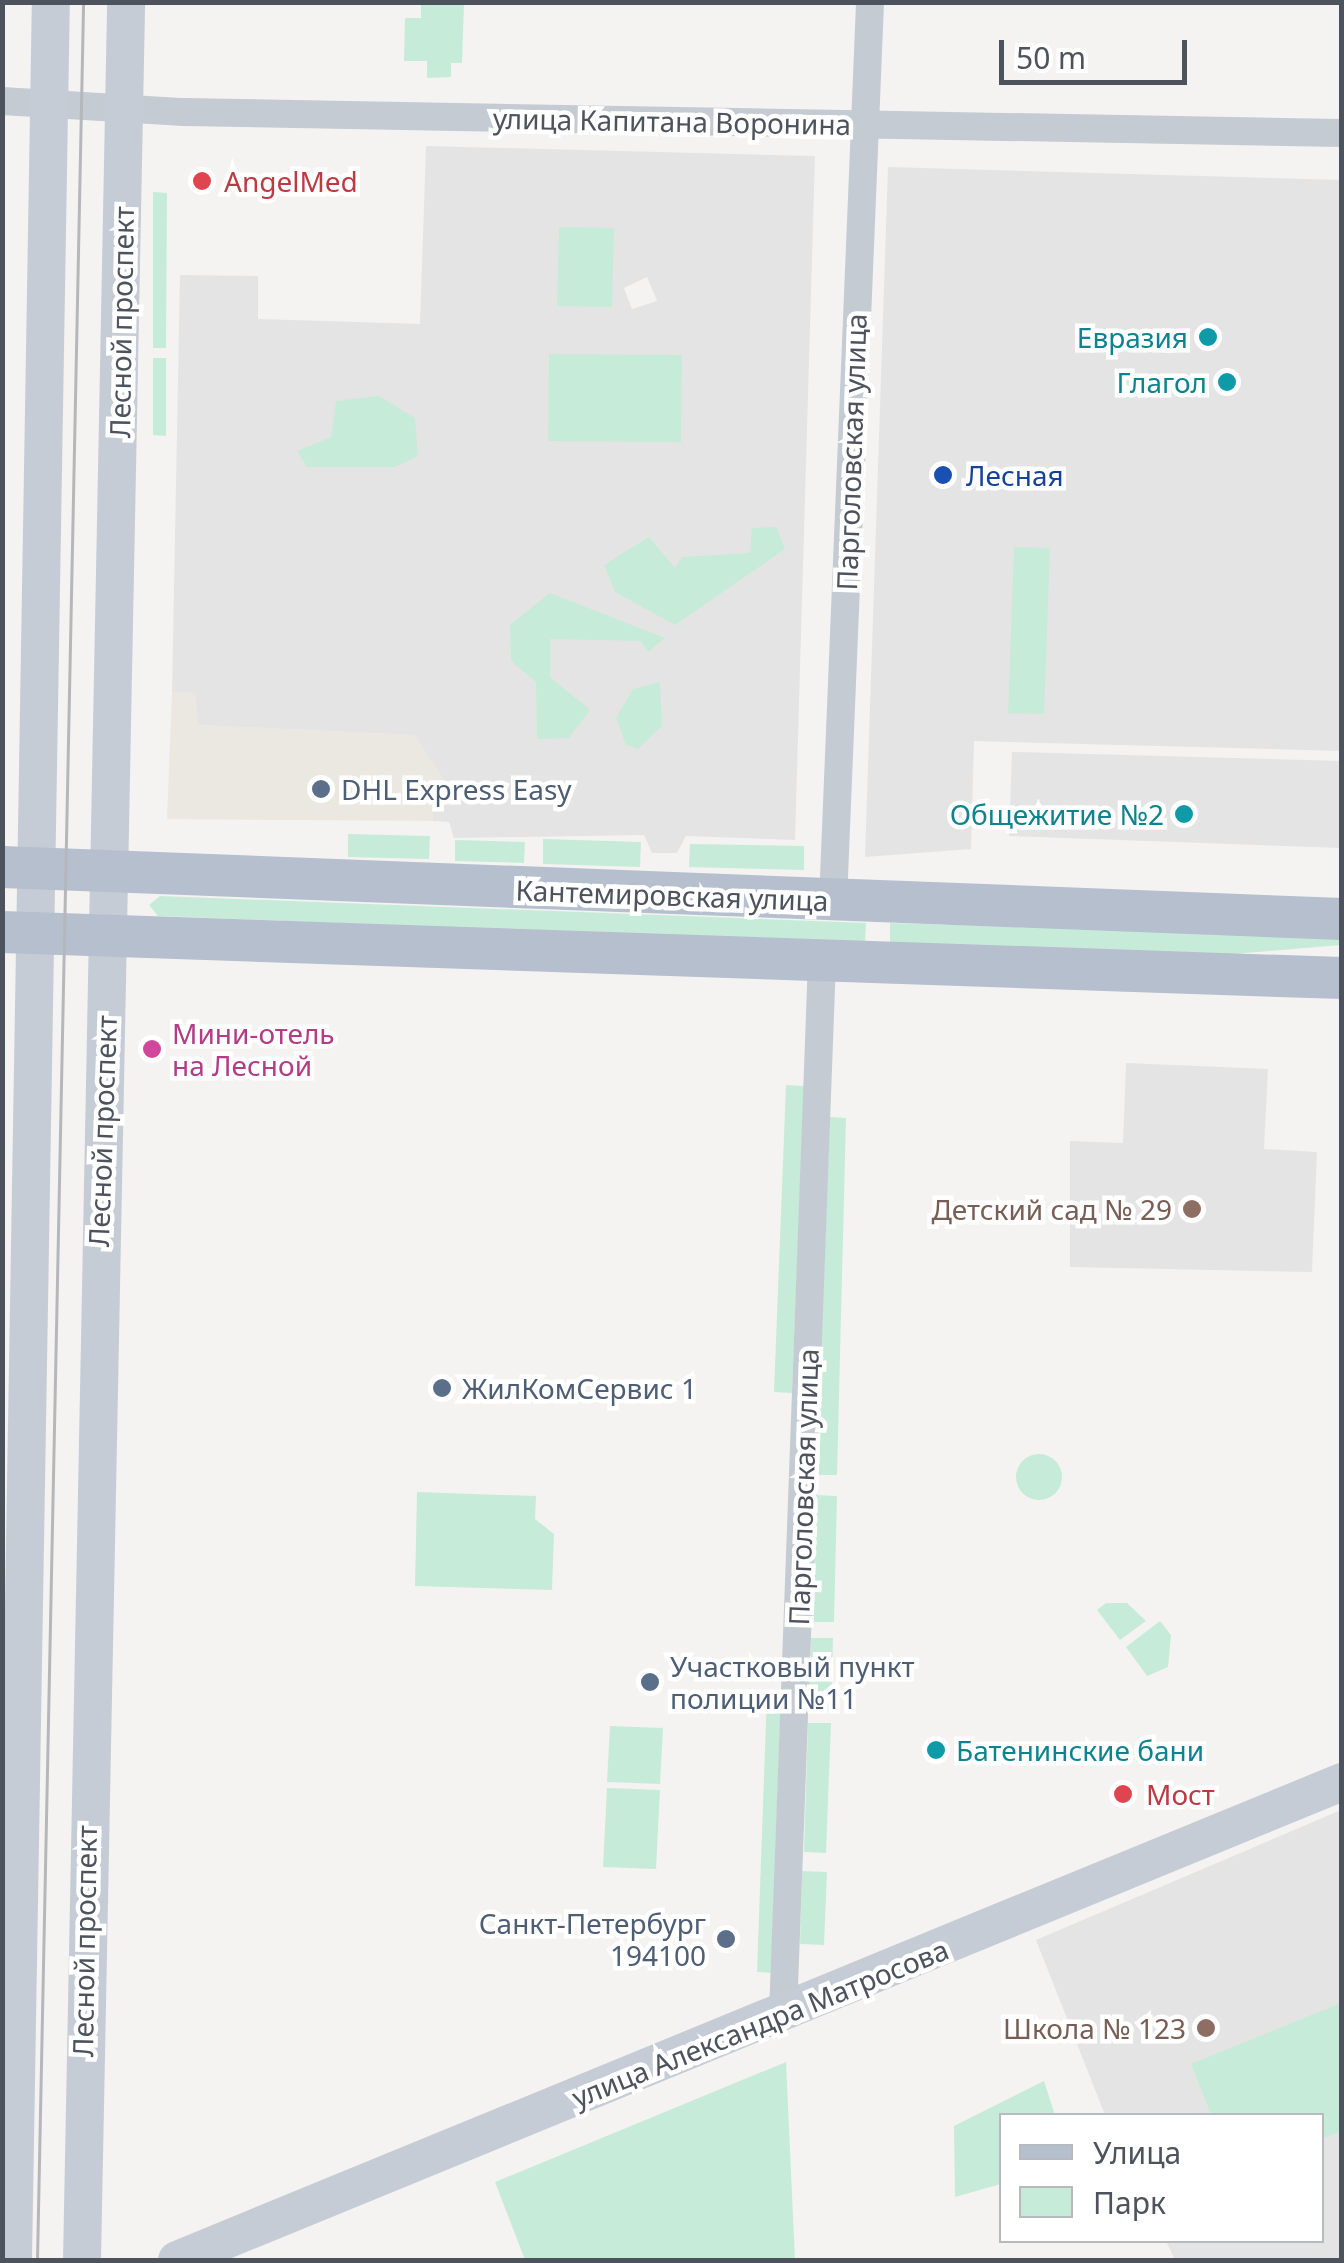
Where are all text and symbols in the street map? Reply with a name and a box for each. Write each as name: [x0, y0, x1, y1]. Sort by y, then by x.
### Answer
scale bar: [1004, 20, 1192, 82]
text: 50 m: [1016, 37, 1086, 78]
street label: улица Капитана Воронина: [493, 101, 851, 141]
place label: AngelMed: [224, 164, 358, 198]
marker: AngelMed: [189, 168, 215, 194]
street label: Лесной проспект: [102, 206, 140, 438]
street label: Парголовская улица: [829, 313, 873, 591]
place label: Евразия: [1077, 320, 1188, 354]
marker: Евразия: [1197, 326, 1219, 348]
place label: Глагол: [1117, 365, 1207, 399]
marker: Глагол: [1216, 371, 1238, 393]
place label: Лесная: [966, 458, 1064, 492]
marker: Лесная: [930, 462, 956, 488]
place label: DHL Express Easy: [341, 772, 572, 806]
marker: DHL Express Easy: [310, 778, 332, 800]
place label: Общежитие №2: [950, 797, 1164, 831]
marker: Общежитие №2: [1173, 803, 1195, 825]
street label: Кантемировская улица: [515, 873, 829, 917]
street label: Лесной проспект: [81, 1014, 123, 1248]
place label: Мини-отель на Лесной: [172, 1016, 335, 1082]
marker: Мини-отель на Лесной: [141, 1038, 163, 1060]
place label: Детский сад № 29: [931, 1192, 1172, 1226]
marker: Детский сад № 29: [1181, 1198, 1203, 1220]
street label: Парголовская улица: [781, 1348, 825, 1626]
place label: ЖилКомСервис 1: [462, 1371, 697, 1405]
marker: ЖилКомСервис 1: [431, 1377, 453, 1399]
place label: Участковый пункт полиции №11: [670, 1649, 915, 1715]
marker: Участковый пункт полиции №11: [639, 1671, 661, 1693]
place label: Батенинские бани: [956, 1733, 1204, 1767]
marker: Батенинские бани: [925, 1739, 947, 1761]
place label: Мост: [1146, 1777, 1215, 1811]
marker: Мост: [1110, 1781, 1136, 1807]
street label: Лесной проспект: [65, 1825, 103, 2057]
place label: Санкт-Петербург 194100: [479, 1906, 706, 1972]
marker: Санкт-Петербург 194100: [715, 1928, 737, 1950]
street label: улица Александра Матросова: [567, 1932, 953, 2114]
place label: Школа № 123: [1003, 2011, 1186, 2045]
marker: Школа № 123: [1195, 2017, 1217, 2039]
legend: [999, 2113, 1324, 2243]
text: Улица: [1093, 2132, 1181, 2173]
text: Парк: [1093, 2182, 1166, 2223]

